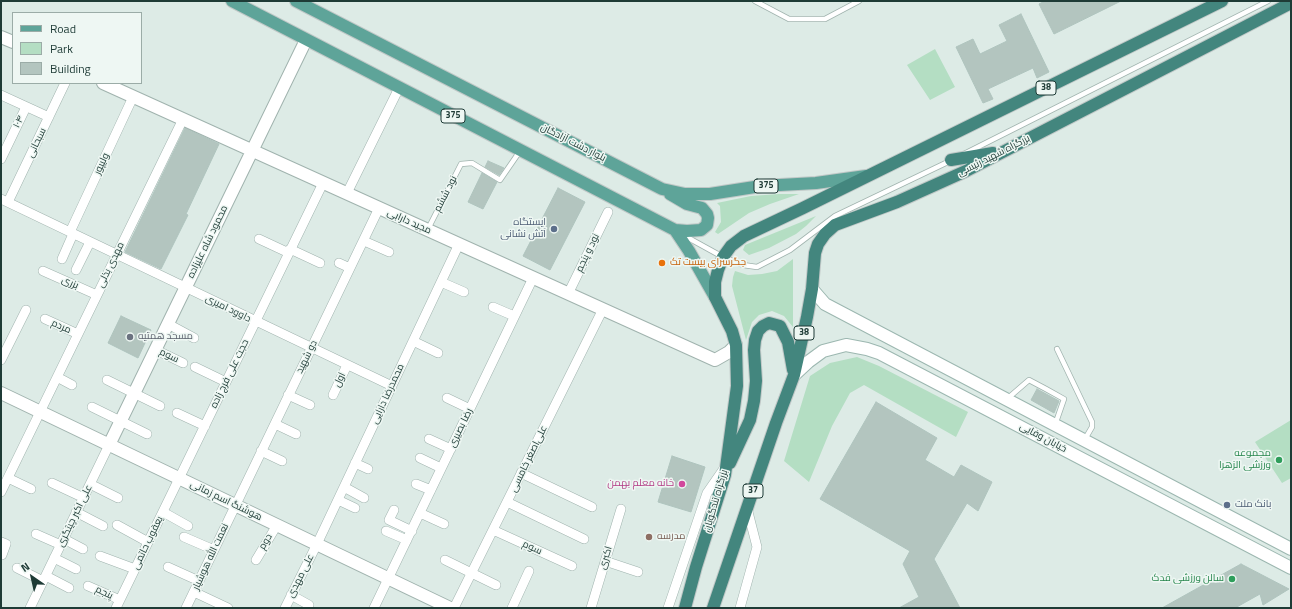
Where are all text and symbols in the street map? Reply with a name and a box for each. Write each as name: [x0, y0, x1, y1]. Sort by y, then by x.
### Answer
legend: [12, 12, 142, 84]
text: Road: [50, 19, 76, 38]
text: Park: [50, 39, 73, 58]
text: Building: [50, 59, 91, 78]
road number: 38: [1036, 81, 1056, 95]
road number: 375: [441, 109, 465, 123]
street label: ۱۰۴: [11, 114, 27, 130]
street label: بلوار دشت آزادگان: [538, 121, 608, 165]
street label: سبحانی: [25, 126, 49, 160]
street label: بزرگراه شهید رئیسی: [956, 133, 1032, 179]
street label: ولیپور: [92, 151, 112, 177]
street label: نود ششم: [432, 174, 460, 214]
road number: 375: [754, 179, 778, 193]
street label: محمود شاه علیزاده: [185, 204, 231, 280]
street label: مجید دارابی: [385, 207, 433, 237]
place label: ایستگاه آتش نشانی: [500, 217, 546, 240]
marker: ایستگاه آتش نشانی: [549, 224, 559, 234]
street label: نود و پنجم: [574, 232, 602, 274]
street label: مهدی بذلی: [95, 240, 127, 290]
place label: جگرسرای بیست تک: [670, 257, 746, 269]
marker: جگرسرای بیست تک: [657, 258, 667, 268]
street label: بزری: [60, 274, 80, 292]
street label: داوود امیری: [203, 293, 253, 325]
street label: مردم: [49, 317, 73, 337]
road number: 38: [794, 326, 814, 340]
place label: مسجد همتیه: [138, 331, 193, 343]
marker: مسجد همتیه: [125, 332, 135, 342]
street label: حجت علی فرج زاده: [208, 338, 252, 410]
street label: دو شهید: [294, 338, 320, 376]
street label: سوم: [157, 346, 181, 366]
street label: محمدرضا دارایی: [369, 362, 407, 426]
street label: اول: [331, 371, 349, 389]
street label: رضا بصیری: [446, 406, 476, 450]
street label: خیابان وفایی: [1017, 421, 1069, 455]
street label: علی‌اصغر خامسی: [508, 424, 550, 494]
place label: مجموعه ورزشی الزهرا: [1219, 448, 1271, 472]
marker: مجموعه ورزشی الزهرا: [1274, 455, 1284, 465]
street label: بزرگراه تندگویان: [701, 468, 731, 534]
street label: هوشنگ اسم زمانی: [188, 478, 264, 524]
place label: خانه معلم بهمن: [607, 478, 674, 490]
marker: خانه معلم بهمن: [677, 479, 687, 489]
street label: علی اکبر چیتگری: [55, 483, 95, 549]
road number: 37: [743, 484, 763, 498]
place label: بانک ملت: [1235, 499, 1271, 511]
marker: بانک ملت: [1222, 500, 1232, 510]
street label: یعقوب حاتمی: [130, 514, 166, 572]
street label: نعمت الله هوشیار: [190, 522, 232, 592]
place label: مدرسه: [657, 531, 685, 543]
street label: دوم: [257, 532, 275, 552]
marker: مدرسه: [644, 532, 654, 542]
street label: سوم: [520, 538, 544, 558]
street label: اکبری: [597, 545, 615, 571]
street label: علی مهدی: [285, 552, 317, 600]
north arrow: [12, 557, 52, 597]
text: N: [18, 558, 33, 576]
place label: سالن ورزشی فدک: [1152, 573, 1224, 585]
marker: سالن ورزشی فدک: [1227, 574, 1237, 584]
street label: پنجم: [93, 584, 115, 602]

